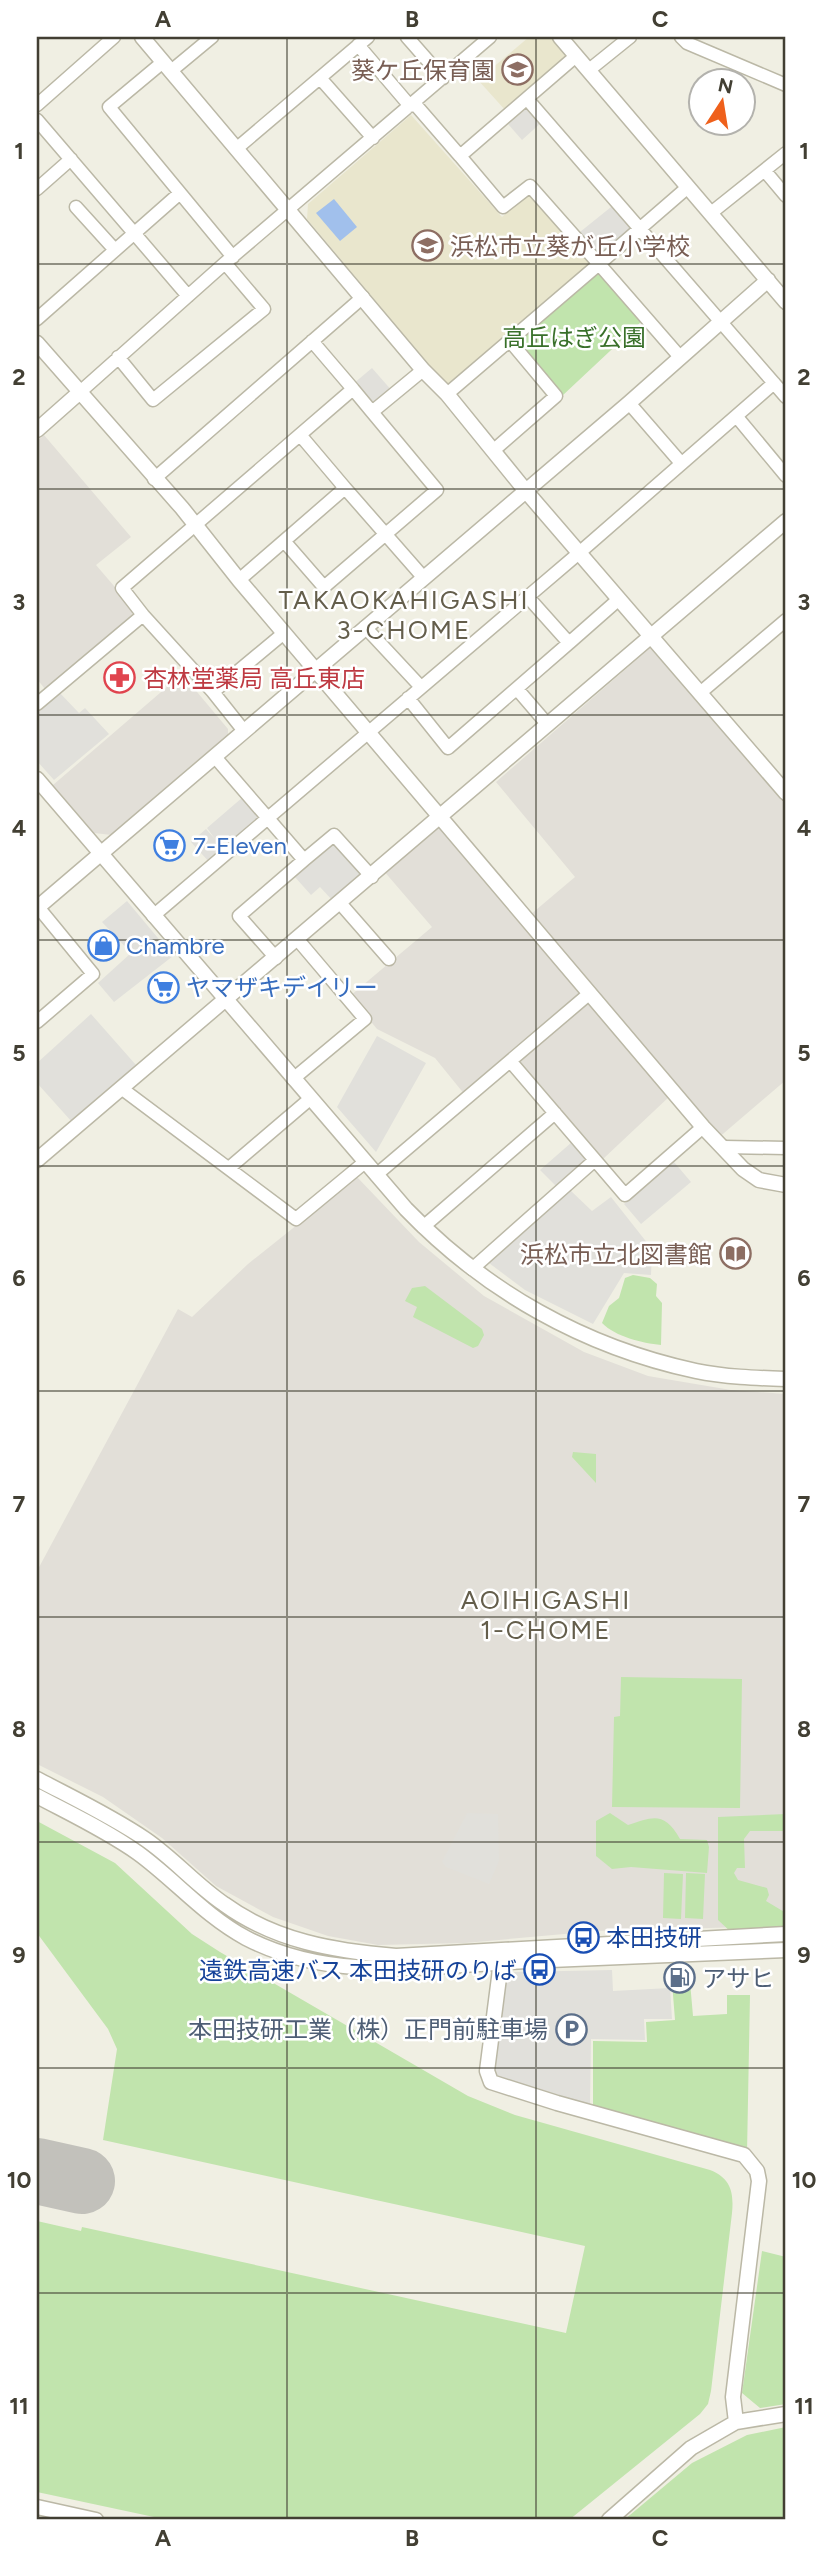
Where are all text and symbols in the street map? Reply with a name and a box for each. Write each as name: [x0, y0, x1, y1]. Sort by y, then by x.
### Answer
text: A: [155, 5, 172, 33]
text: B: [405, 5, 419, 33]
text: C: [652, 5, 669, 33]
school or university icon: 葵ケ丘保育園: [501, 53, 535, 87]
place label: 葵ケ丘保育園: [351, 56, 495, 85]
north arrow: [686, 66, 756, 136]
text: N: [716, 73, 735, 99]
text: 1: [14, 137, 24, 165]
text: 1: [799, 137, 809, 165]
school or university icon: 浜松市立葵が丘小学校: [410, 229, 444, 263]
place label: 浜松市立葵が丘小学校: [450, 232, 690, 261]
park label: 高丘はぎ公園: [502, 323, 646, 352]
text: 2: [12, 363, 26, 391]
text: 2: [797, 363, 811, 391]
district label: TAKAOKAHIGASHI 3-CHOME: [278, 584, 530, 646]
text: 3: [13, 588, 25, 616]
text: 3: [798, 588, 810, 616]
pharmacy icon: 杏林堂薬局 高丘東店: [103, 661, 137, 695]
place label: 杏林堂薬局 高丘東店: [143, 664, 365, 693]
text: 4: [12, 814, 26, 842]
text: 4: [797, 814, 811, 842]
supermarket icon: 7-Eleven: [153, 828, 187, 862]
place label: 7-Eleven: [193, 831, 287, 860]
shop icon: Chambre: [86, 928, 120, 962]
place label: Chambre: [126, 931, 225, 960]
supermarket icon: ヤマザキデイリー: [146, 970, 180, 1004]
place label: ヤマザキデイリー: [186, 973, 378, 1002]
text: 5: [12, 1039, 26, 1067]
text: 5: [797, 1039, 811, 1067]
library icon: 浜松市立北図書館: [718, 1237, 752, 1271]
place label: 浜松市立北図書館: [520, 1240, 712, 1269]
text: 6: [12, 1264, 26, 1292]
text: 6: [797, 1264, 811, 1292]
text: 7: [13, 1490, 26, 1518]
text: 7: [798, 1490, 811, 1518]
district label: AOIHIGASHI 1-CHOME: [461, 1584, 631, 1646]
text: 8: [12, 1715, 26, 1743]
text: 8: [797, 1715, 811, 1743]
bus stop icon: 本田技研: [566, 1920, 600, 1954]
place label: 本田技研: [606, 1923, 702, 1952]
text: 9: [12, 1941, 26, 1969]
text: 9: [797, 1941, 811, 1969]
bus stop icon: 遠鉄高速バス 本田技研のりば: [523, 1953, 557, 1987]
place label: 遠鉄高速バス 本田技研のりば: [199, 1956, 517, 1985]
fuel station icon: アサヒ: [662, 1961, 696, 1995]
place label: アサヒ: [702, 1964, 774, 1993]
parking icon: 本田技研工業（株）正門前駐車場: [554, 2012, 588, 2046]
place label: 本田技研工業（株）正門前駐車場: [188, 2015, 548, 2044]
text: 10: [7, 2166, 31, 2194]
text: 10: [792, 2166, 816, 2194]
text: 11: [9, 2392, 29, 2420]
text: 11: [794, 2392, 814, 2420]
text: A: [155, 2524, 172, 2552]
text: B: [405, 2524, 419, 2552]
text: C: [652, 2524, 669, 2552]

